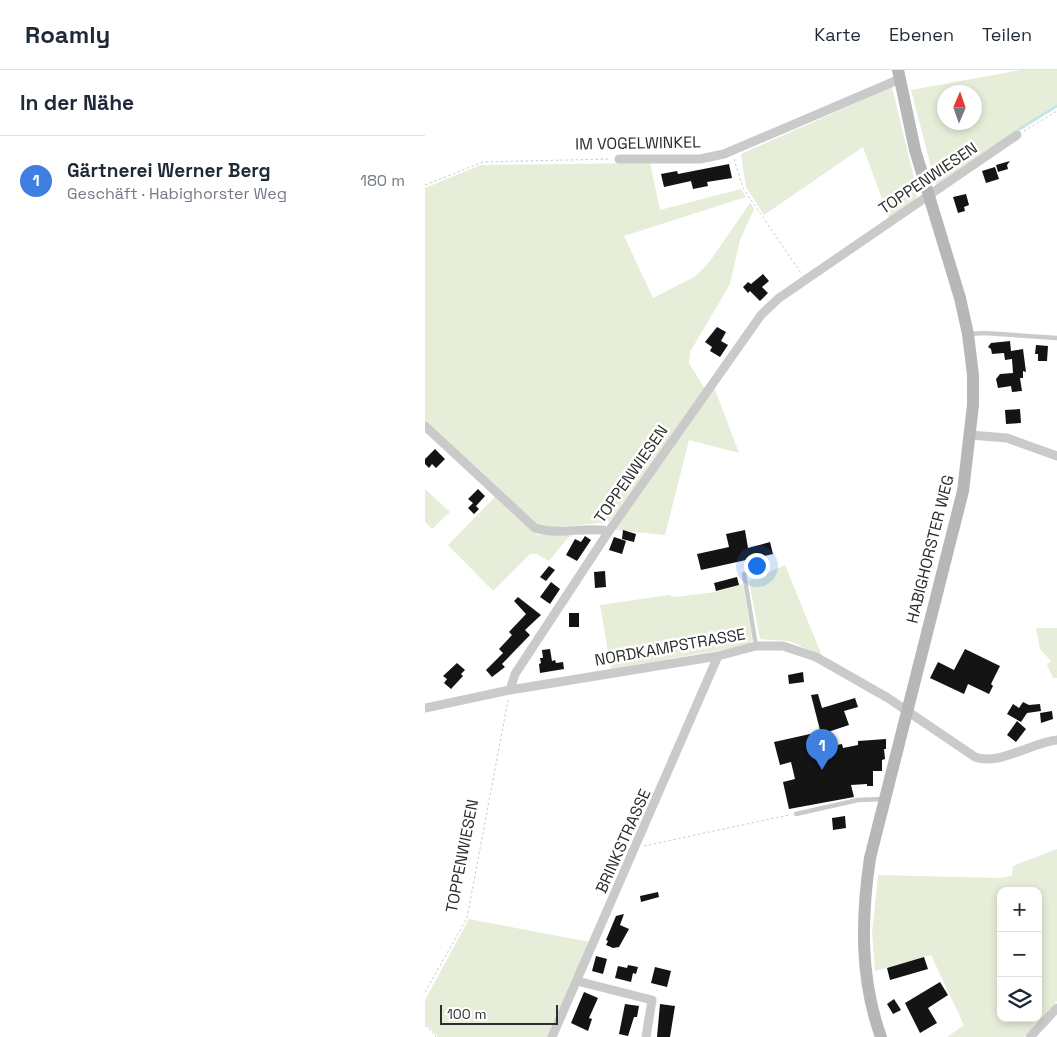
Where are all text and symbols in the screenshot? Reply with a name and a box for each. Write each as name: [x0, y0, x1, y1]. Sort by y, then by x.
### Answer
text: Roamly: [25, 19, 110, 50]
text: Karte: [814, 23, 861, 46]
text: Ebenen: [889, 23, 954, 46]
text: Teilen: [982, 23, 1032, 46]
north arrow: [937, 85, 982, 130]
text: In der Nähe: [20, 89, 134, 116]
street label: IM VOGELWINKEL: [575, 131, 701, 155]
street label: TOPPENWIESEN: [875, 137, 981, 219]
text: Gärtnerei Werner Berg: [67, 158, 271, 183]
text: 1: [32, 170, 40, 191]
text: 180 m: [360, 170, 405, 191]
text: Geschäft · Habighorster Weg: [67, 183, 287, 204]
street label: TOPPENWIESEN: [589, 421, 673, 527]
street label: HABIGHORSTER WEG: [901, 473, 959, 625]
your location: [744, 553, 770, 579]
street label: NORDKAMPSTRASSE: [593, 623, 747, 671]
pin: 1: [806, 729, 838, 770]
street label: BRINKSTRASSE: [591, 785, 655, 897]
street label: TOPPENWIESEN: [441, 798, 483, 914]
map controls: [997, 887, 1042, 1022]
button: +: [997, 887, 1042, 932]
button: −: [997, 932, 1042, 977]
button: layers: [997, 977, 1042, 1022]
scale bar: [440, 1002, 557, 1025]
text: 100 m: [447, 1005, 486, 1023]

